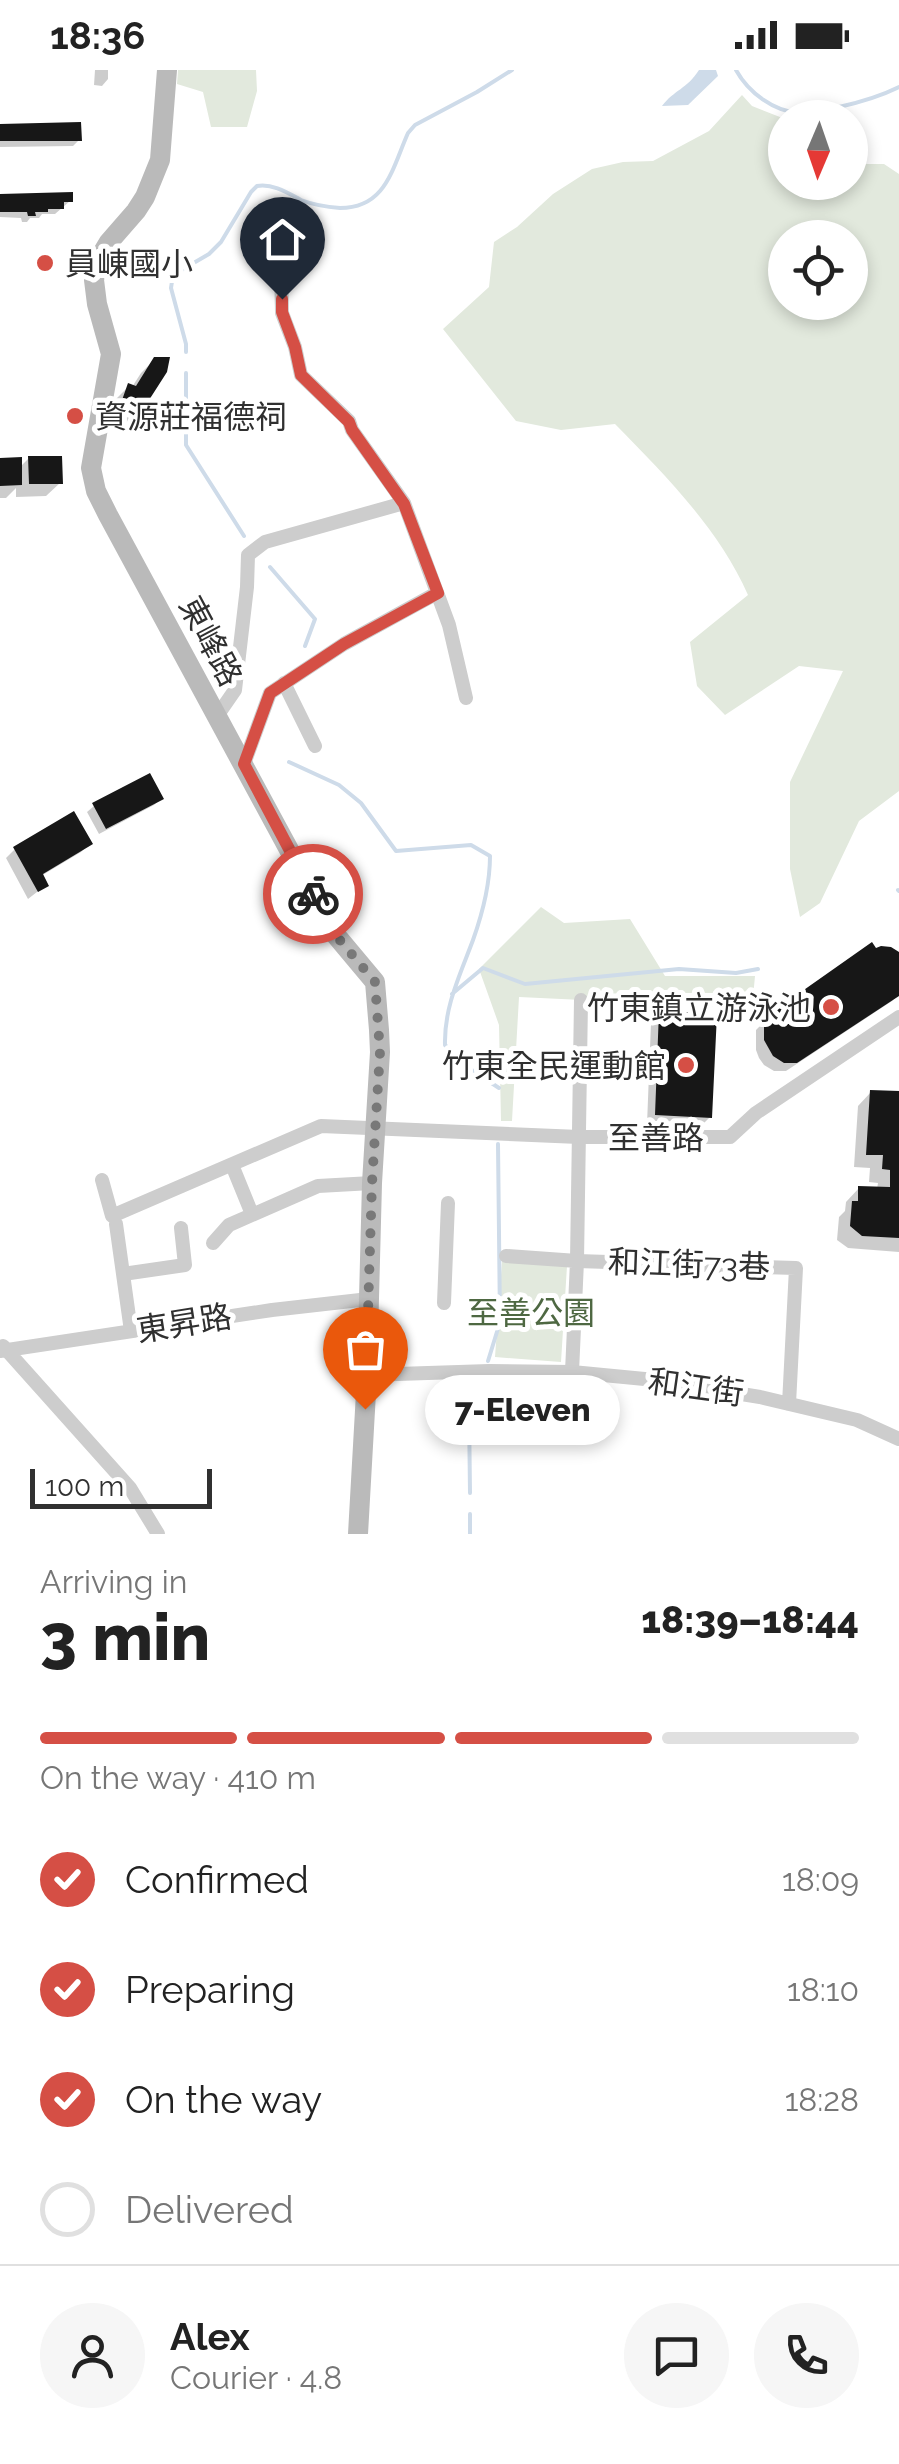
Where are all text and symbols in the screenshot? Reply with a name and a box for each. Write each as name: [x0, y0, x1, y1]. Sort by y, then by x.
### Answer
text: 18:36: [50, 13, 145, 58]
north arrow: [768, 100, 868, 200]
map controls: [768, 100, 868, 320]
pin: [240, 197, 325, 300]
icon: home: [255, 212, 310, 267]
button: locate: [768, 220, 868, 320]
place label: 員崠國小: [65, 245, 193, 282]
marker: 員崠國小: [34, 252, 56, 274]
place label: 資源莊福德祠: [95, 398, 287, 435]
marker: 資源莊福德祠: [64, 405, 86, 427]
street label: 東峰路: [172, 590, 250, 692]
courier: [263, 844, 363, 944]
icon: bike: [286, 867, 341, 922]
place label: 竹東鎮立游泳池: [587, 989, 811, 1026]
marker: 竹東鎮立游泳池: [820, 996, 842, 1018]
place label: 竹東全民運動館: [442, 1047, 666, 1084]
marker: 竹東全民運動館: [675, 1054, 697, 1076]
street label: 至善路: [608, 1119, 704, 1156]
street label: 和江街73巷: [607, 1243, 771, 1285]
park label: 至善公園: [467, 1294, 595, 1331]
street label: 東昇路: [134, 1297, 234, 1349]
pin: [323, 1307, 408, 1410]
icon: bag: [338, 1322, 393, 1377]
street label: 和江街: [646, 1362, 746, 1412]
callout: 7-Eleven: [425, 1374, 620, 1444]
text: 7-Eleven: [455, 1391, 590, 1428]
scale bar: [30, 1464, 212, 1508]
text: 100 m: [45, 1470, 124, 1503]
text: Arriving in: [40, 1563, 187, 1600]
text: 18:39–18:44: [641, 1597, 859, 1642]
text: 3 min: [40, 1599, 210, 1675]
text: On the way · 410 m: [40, 1759, 316, 1796]
icon: check: [40, 1852, 95, 1907]
text: Confirmed: [125, 1857, 309, 1902]
text: 18:09: [782, 1861, 859, 1898]
icon: check: [40, 1962, 95, 2017]
text: Preparing: [125, 1967, 295, 2012]
text: 18:10: [787, 1971, 859, 2008]
icon: check: [40, 2072, 95, 2127]
text: On the way: [125, 2077, 322, 2122]
text: 18:28: [785, 2081, 859, 2118]
text: Delivered: [125, 2187, 294, 2232]
button: person: [40, 2303, 145, 2408]
button: chat: [624, 2303, 729, 2408]
button: phone: [754, 2303, 859, 2408]
text: Alex: [170, 2314, 250, 2359]
text: Courier · 4.8: [170, 2359, 342, 2396]

